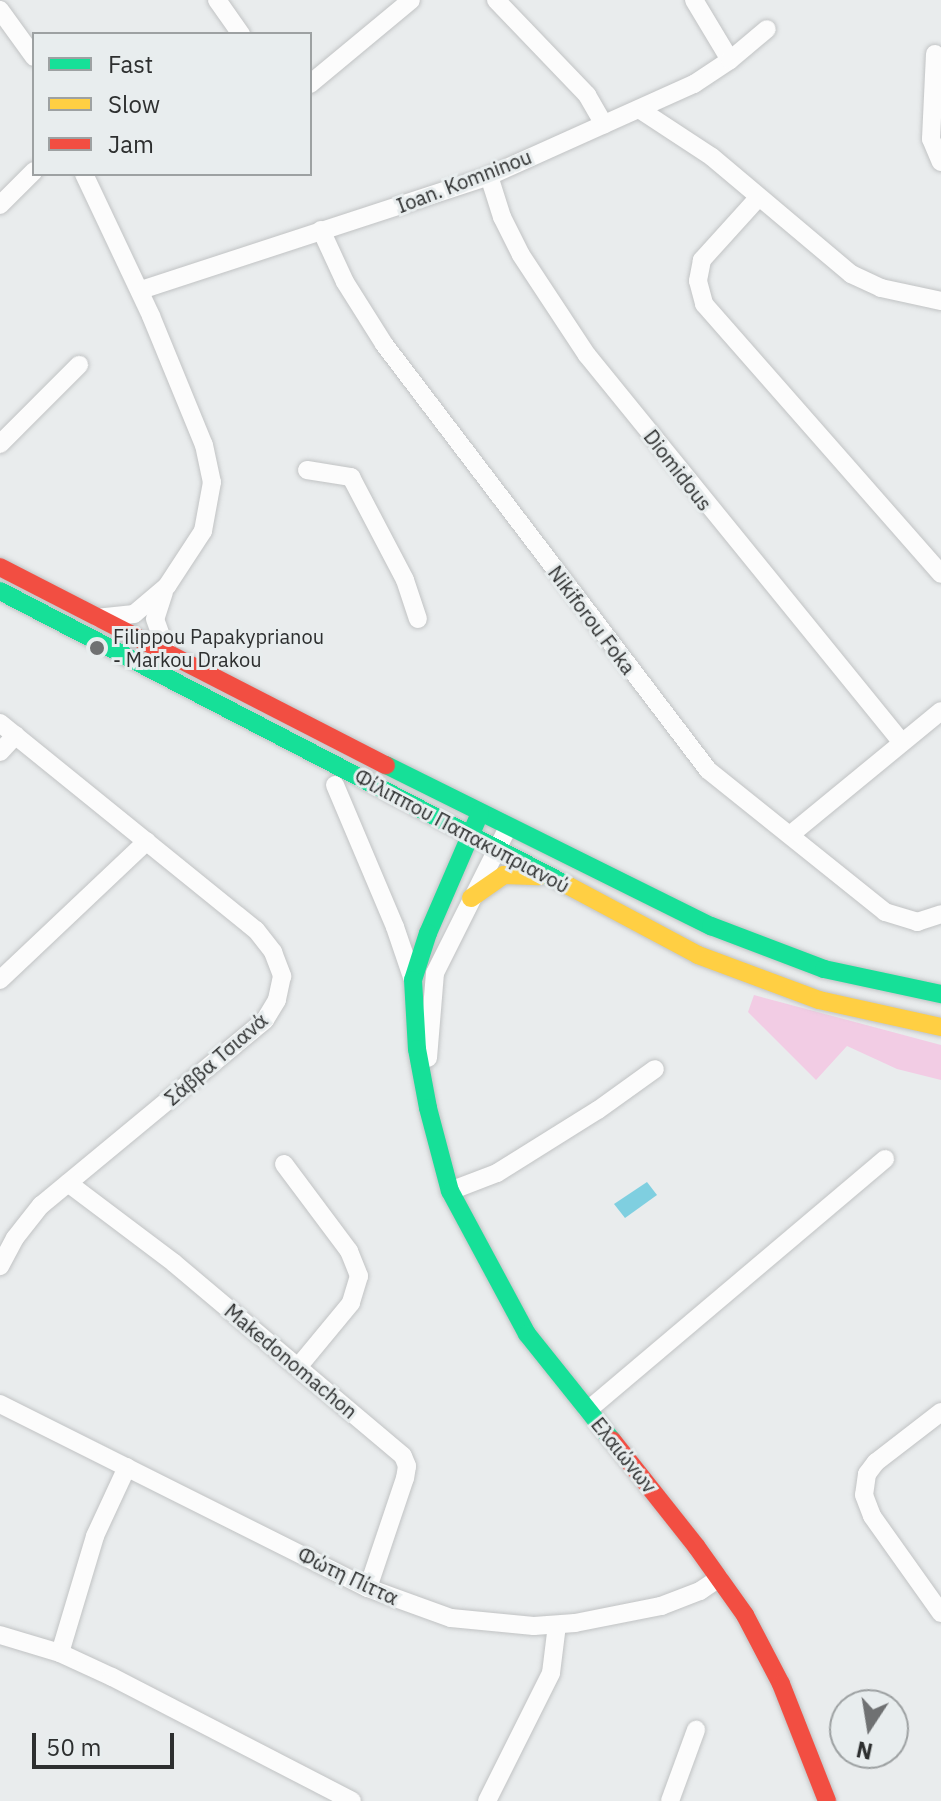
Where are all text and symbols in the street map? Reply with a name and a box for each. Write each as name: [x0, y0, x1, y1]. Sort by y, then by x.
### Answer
legend: [32, 32, 312, 176]
text: Fast: [108, 48, 153, 80]
text: Slow: [108, 88, 160, 120]
text: Jam: [108, 128, 154, 160]
street label: Ioan. Komninou: [393, 144, 535, 218]
street label: Diomidous: [639, 425, 717, 515]
street label: Nikiforou Foka: [543, 561, 641, 679]
place label: Filippou Papakyprianou - Markou Drakou: [113, 624, 324, 671]
marker: Filippou Papakyprianou - Markou Drakou: [88, 639, 106, 657]
street label: Φίλιππου Παπακυπριανού: [350, 764, 574, 898]
street label: Σάββα Τσιανά: [160, 1008, 272, 1110]
street label: Makedonomachon: [220, 1299, 362, 1423]
street label: Ελαιώνων: [586, 1412, 662, 1498]
street label: Φώτη Πίττα: [294, 1542, 402, 1610]
north arrow: [829, 1689, 909, 1769]
scale bar: [36, 1717, 178, 1767]
text: 50 m: [46, 1731, 101, 1763]
text: N: [854, 1735, 875, 1767]

